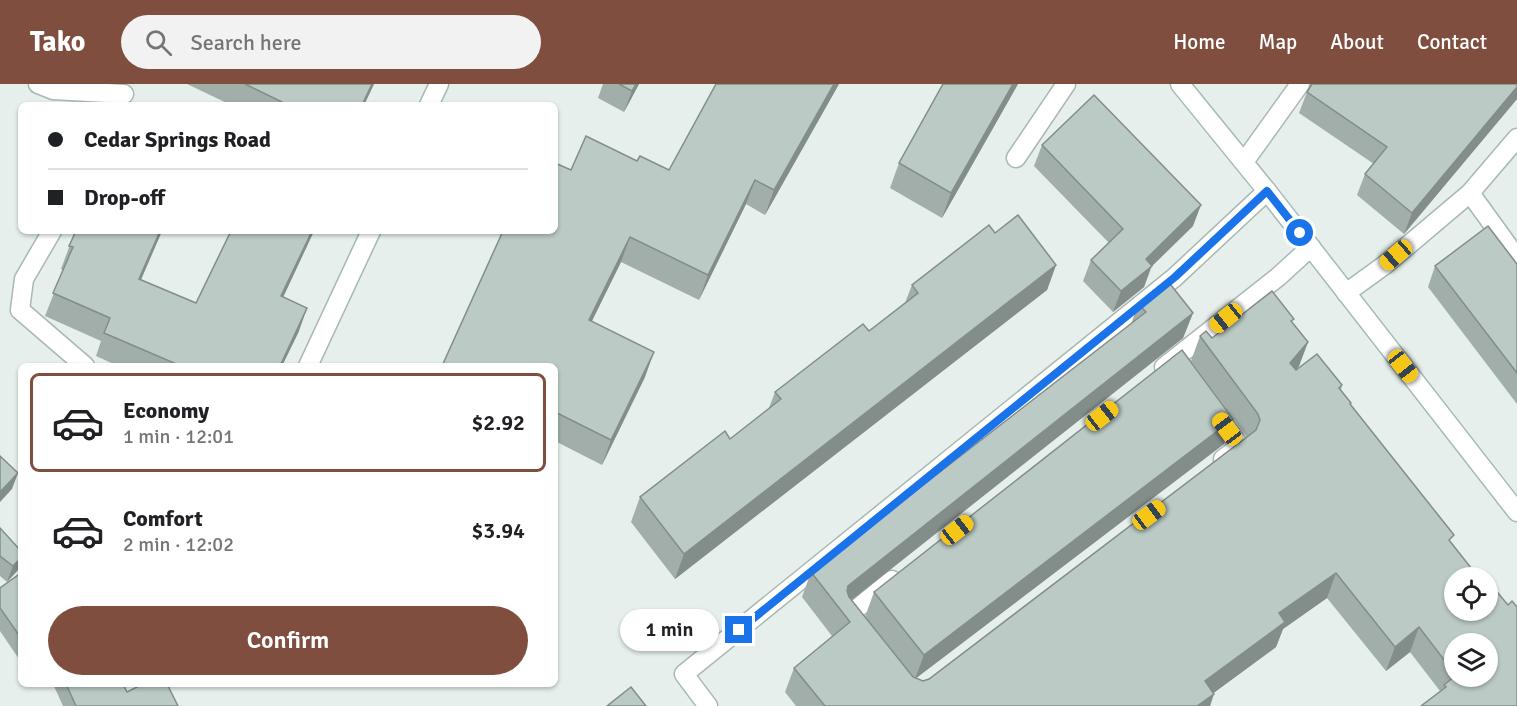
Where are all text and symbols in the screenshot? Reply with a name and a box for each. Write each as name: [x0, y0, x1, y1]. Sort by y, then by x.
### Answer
search box: [121, 15, 541, 69]
text: Tako: [30, 25, 85, 59]
icon: search: [142, 26, 175, 59]
text: Search here: [190, 29, 301, 56]
text: Home: [1173, 29, 1226, 55]
text: Map: [1259, 29, 1297, 55]
text: About: [1330, 29, 1384, 55]
text: Contact: [1417, 29, 1487, 55]
text: Cedar Springs Road: [84, 126, 271, 153]
text: Drop-off: [84, 184, 165, 211]
route start: [1286, 219, 1313, 246]
car: [1377, 236, 1415, 274]
car: [1206, 300, 1246, 336]
car: [1385, 346, 1421, 386]
icon: car: [51, 396, 105, 450]
text: Economy: [123, 397, 209, 424]
car: [1082, 398, 1122, 434]
text: $2.92: [471, 409, 525, 436]
car: [1209, 409, 1245, 449]
text: 1 min · 12:01: [123, 424, 234, 449]
car: [1129, 497, 1169, 533]
icon: car: [51, 504, 105, 558]
text: Comfort: [123, 505, 203, 532]
car: [937, 512, 977, 548]
text: $3.94: [471, 517, 525, 544]
text: 2 min · 12:02: [123, 532, 234, 557]
map controls: [1444, 567, 1498, 687]
button: locate: [1444, 567, 1498, 621]
button: Confirm: [48, 606, 528, 675]
callout: 1 min: [619, 609, 718, 651]
route end: [725, 616, 752, 643]
text: 1 min: [646, 617, 693, 642]
button: layers: [1444, 633, 1498, 687]

